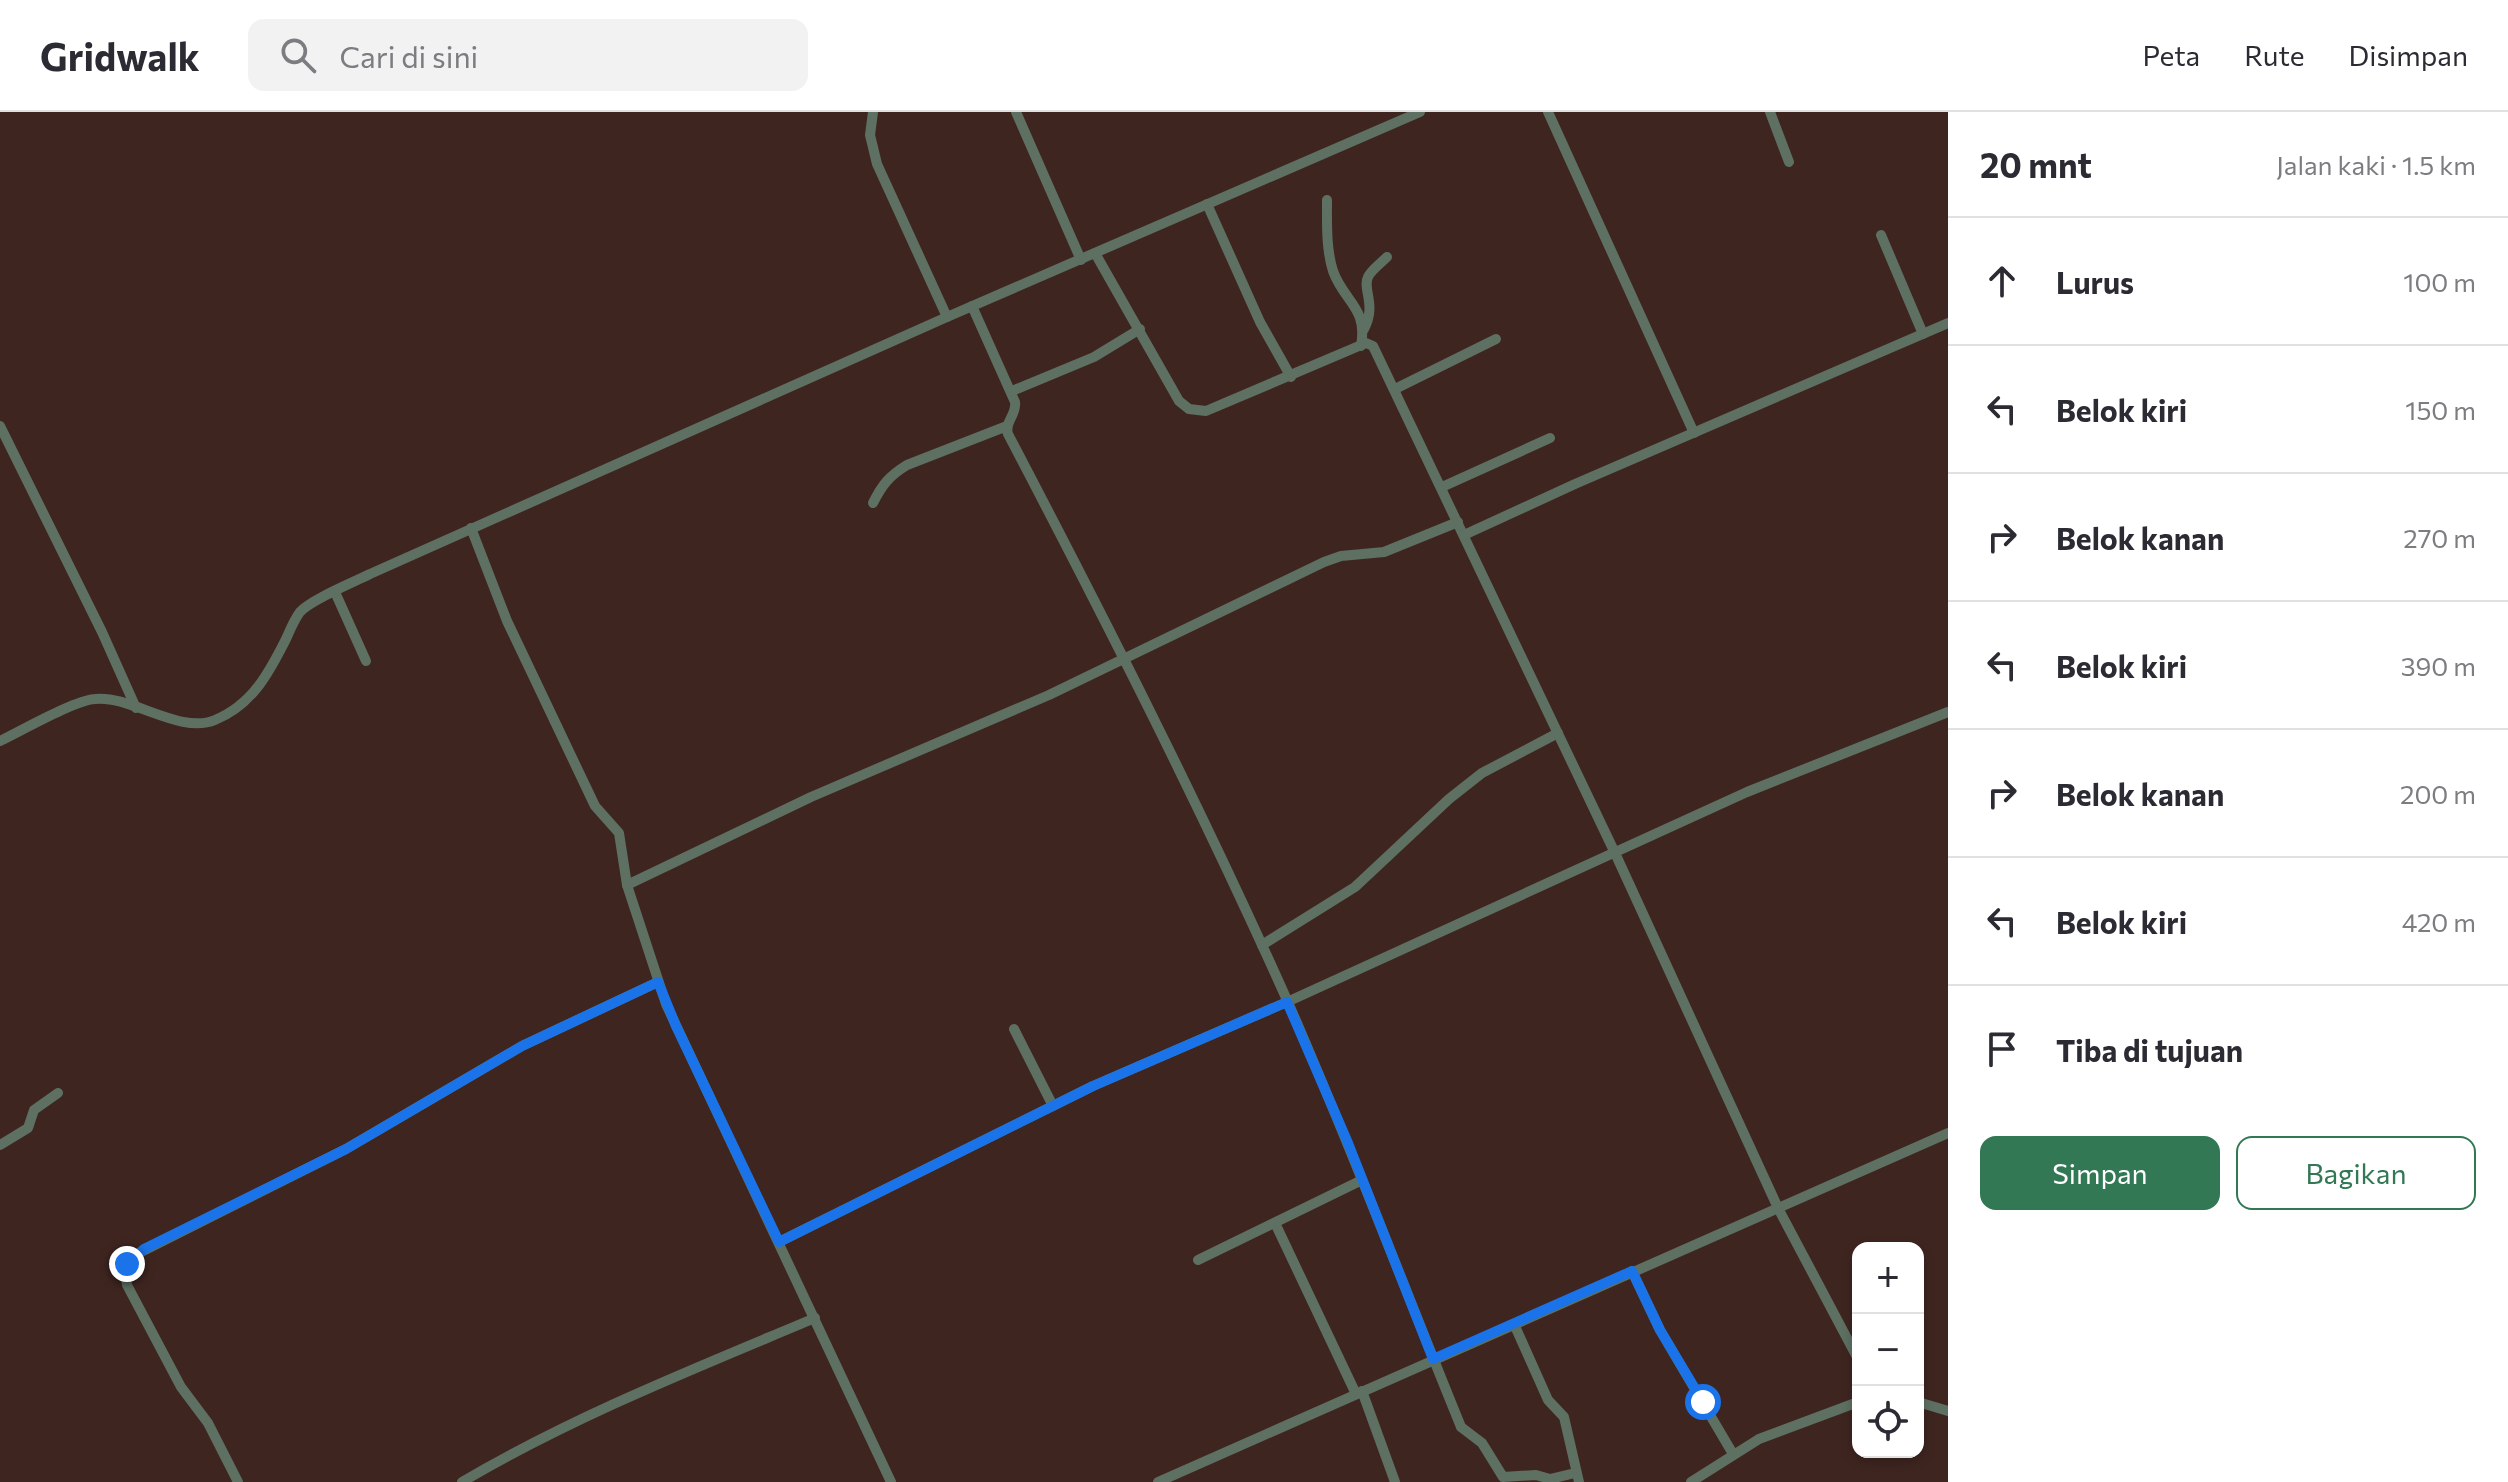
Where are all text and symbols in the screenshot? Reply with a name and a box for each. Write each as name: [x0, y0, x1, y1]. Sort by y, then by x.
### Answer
search box: [248, 19, 808, 91]
text: Gridwalk: [40, 32, 200, 79]
icon: search: [276, 33, 320, 77]
text: Cari di sini: [340, 37, 478, 74]
text: Peta: [2142, 38, 2200, 72]
text: Rute: [2244, 38, 2305, 72]
text: Disimpan: [2349, 38, 2468, 72]
text: 20 mnt: [1980, 143, 2092, 185]
text: Jalan kaki · 1.5 km: [2276, 149, 2476, 180]
icon: ahead: [1980, 259, 2024, 303]
text: Lurus: [2056, 263, 2134, 300]
text: 100 m: [2403, 266, 2476, 297]
icon: left: [1980, 387, 2024, 431]
text: Belok kiri: [2056, 391, 2187, 428]
text: 150 m: [2405, 394, 2476, 425]
icon: right: [1980, 515, 2024, 559]
text: Belok kanan: [2056, 519, 2224, 556]
text: 270 m: [2403, 522, 2476, 553]
icon: left: [1980, 643, 2024, 687]
text: Belok kiri: [2056, 647, 2187, 684]
text: 390 m: [2401, 650, 2476, 681]
icon: right: [1980, 771, 2024, 815]
text: Belok kanan: [2056, 775, 2224, 812]
text: 200 m: [2400, 778, 2476, 809]
icon: left: [1980, 899, 2024, 943]
text: Belok kiri: [2056, 903, 2187, 940]
text: 420 m: [2402, 906, 2476, 937]
icon: arrive: [1980, 1027, 2024, 1071]
text: Tiba di tujuan: [2056, 1031, 2243, 1068]
button: Simpan: [1980, 1136, 2220, 1210]
button: Bagikan: [2236, 1136, 2476, 1210]
map controls: [1852, 1242, 1924, 1458]
button: +: [1852, 1242, 1924, 1314]
route end: [109, 1246, 145, 1282]
button: −: [1852, 1314, 1924, 1386]
route start: [1685, 1384, 1721, 1420]
button: locate: [1852, 1386, 1924, 1458]

